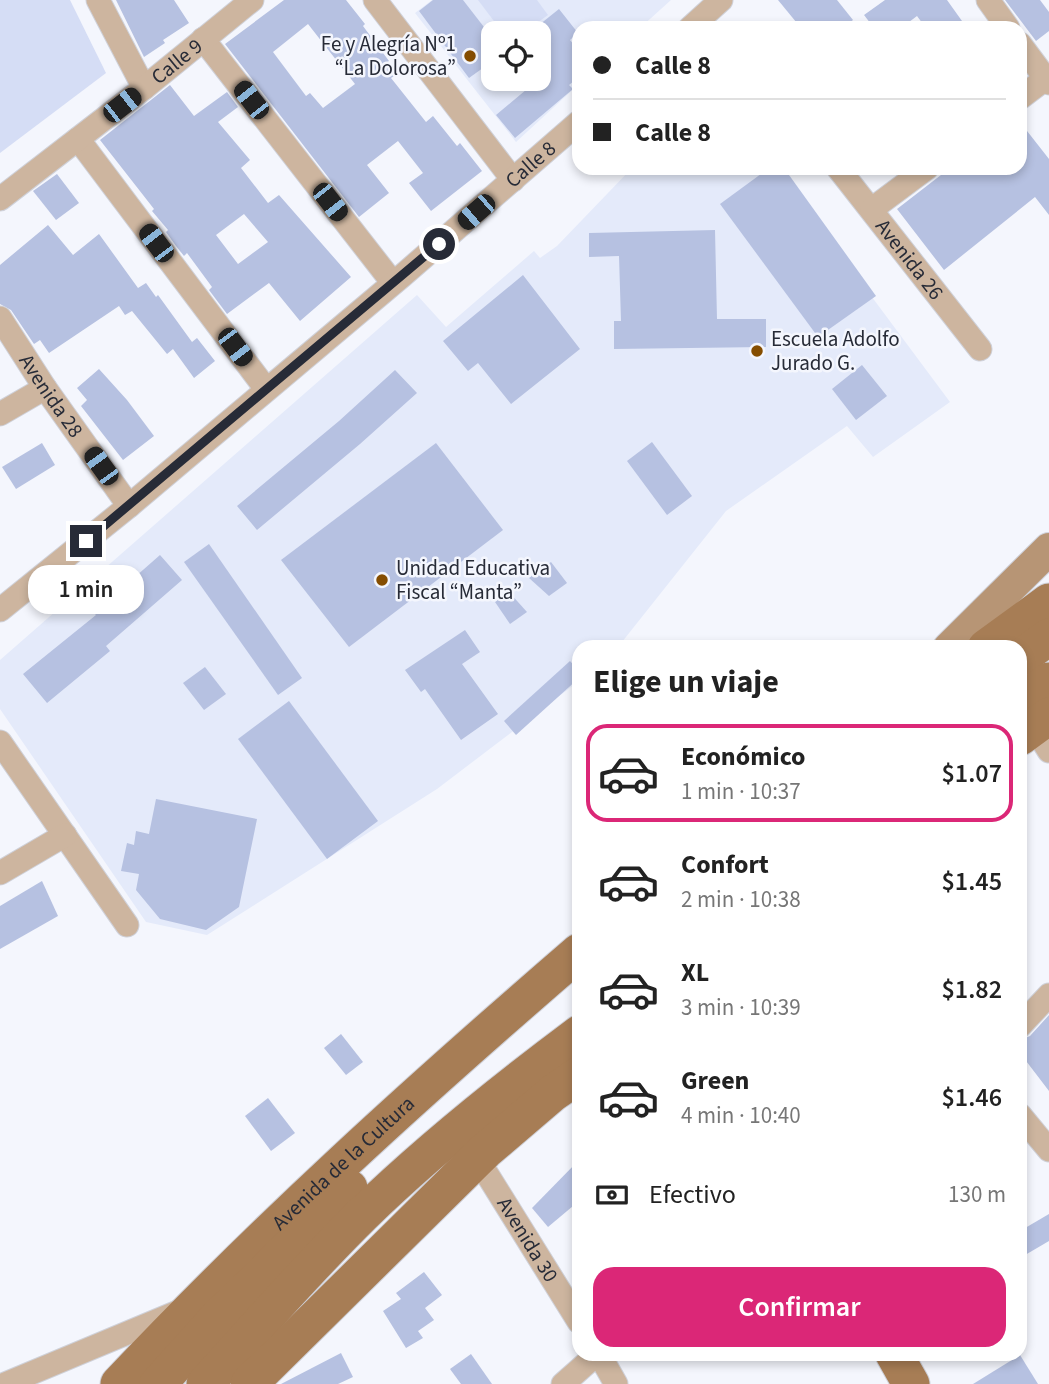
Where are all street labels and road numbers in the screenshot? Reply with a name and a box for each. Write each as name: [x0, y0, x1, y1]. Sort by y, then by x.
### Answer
street label: Calle 9: [145, 31, 209, 91]
street label: Calle 8: [499, 134, 562, 195]
street label: Avenida 26: [868, 212, 951, 306]
street label: Avenida 28: [12, 348, 91, 444]
street label: Avenida de la Cultura: [265, 1089, 421, 1237]
street label: Avenida 30: [490, 1191, 566, 1288]

